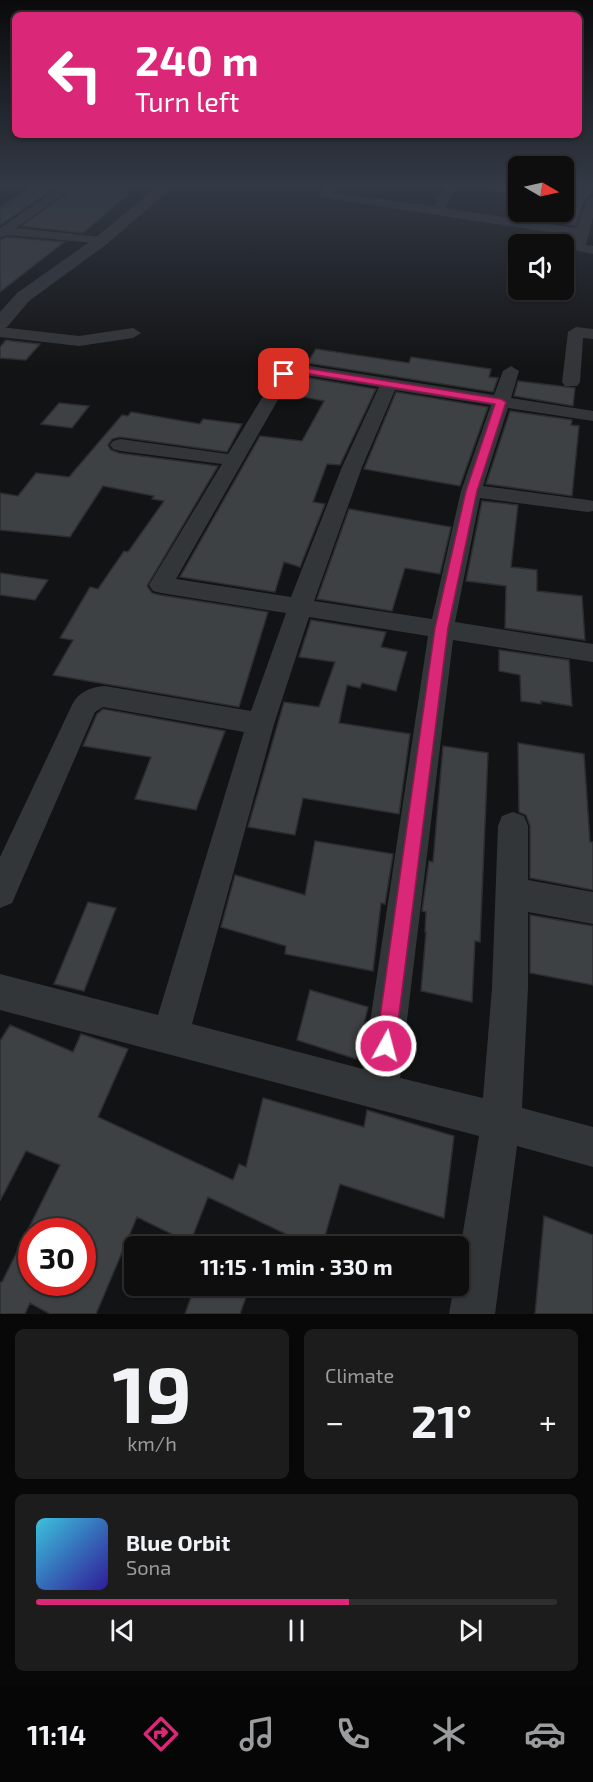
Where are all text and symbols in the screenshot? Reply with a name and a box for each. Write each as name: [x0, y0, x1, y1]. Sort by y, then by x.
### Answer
text: 240 m: [135, 34, 259, 84]
icon: left: [36, 36, 114, 114]
text: Turn left: [135, 85, 239, 117]
north arrow: [508, 156, 574, 222]
map controls: [508, 156, 574, 300]
button: sound: [508, 234, 574, 300]
pin: [258, 348, 309, 399]
icon: arrive: [267, 357, 300, 390]
position arrow: [354, 1014, 418, 1078]
speed limit sign: 30: [18, 1218, 96, 1296]
text: 11:15 · 1 min · 330 m: [200, 1253, 393, 1279]
text: 19: [112, 1345, 192, 1439]
text: Climate: [325, 1363, 394, 1387]
text: 21°: [411, 1393, 472, 1447]
text: −: [325, 1401, 344, 1441]
text: +: [539, 1401, 557, 1441]
text: km/h: [127, 1431, 177, 1455]
text: Blue Orbit: [126, 1529, 230, 1555]
text: Sona: [126, 1555, 171, 1579]
icon: previous: [106, 1614, 139, 1647]
icon: pause: [280, 1614, 313, 1647]
icon: next: [454, 1614, 487, 1647]
icon: directions: [140, 1713, 182, 1755]
icon: music: [236, 1713, 278, 1755]
icon: phone: [332, 1713, 374, 1755]
icon: climate: [428, 1713, 470, 1755]
icon: car: [524, 1713, 566, 1755]
text: 11:14: [27, 1718, 86, 1750]

